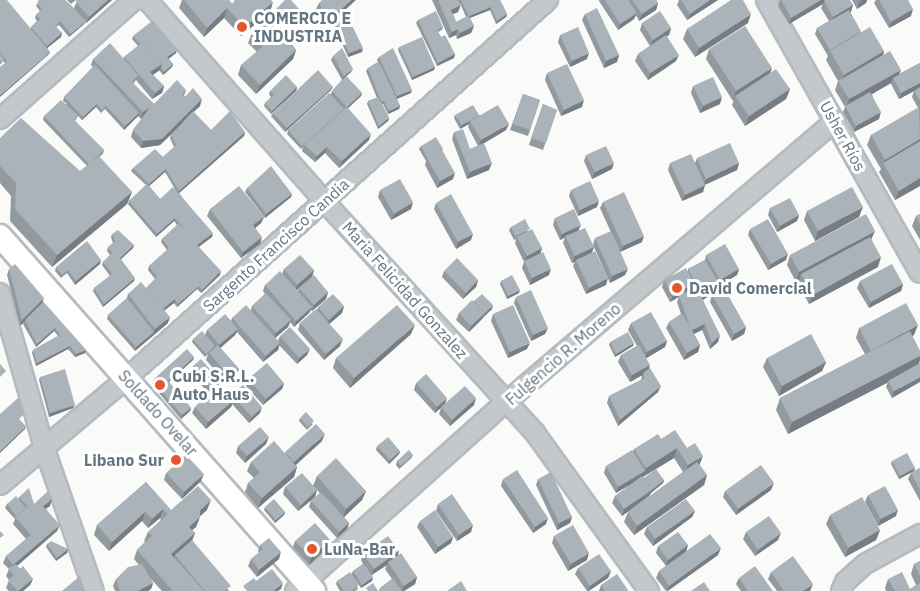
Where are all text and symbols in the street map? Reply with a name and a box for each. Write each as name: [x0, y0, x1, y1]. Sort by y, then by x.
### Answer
place label: COMERCIO E INDUSTRIA: [254, 8, 351, 46]
marker: COMERCIO E INDUSTRIA: [235, 20, 249, 34]
street label: Usher Ríos: [816, 98, 870, 174]
street label: Sargento Francisco Candia: [199, 174, 353, 316]
street label: Maria Felicidad Gonzalez: [338, 217, 472, 363]
place label: David Comercial: [689, 278, 812, 298]
marker: David Comercial: [670, 281, 684, 295]
street label: Fulgencio R. Moreno: [502, 299, 624, 409]
street label: Soldado Ovelar: [114, 366, 202, 460]
place label: Cubi S.R.L. Auto Haus: [172, 366, 254, 404]
marker: Cubi S.R.L. Auto Haus: [153, 378, 167, 392]
place label: Libano Sur: [84, 450, 164, 470]
marker: Libano Sur: [169, 453, 183, 467]
place label: LuNa-Bar: [324, 539, 395, 559]
marker: LuNa-Bar: [305, 542, 319, 556]

